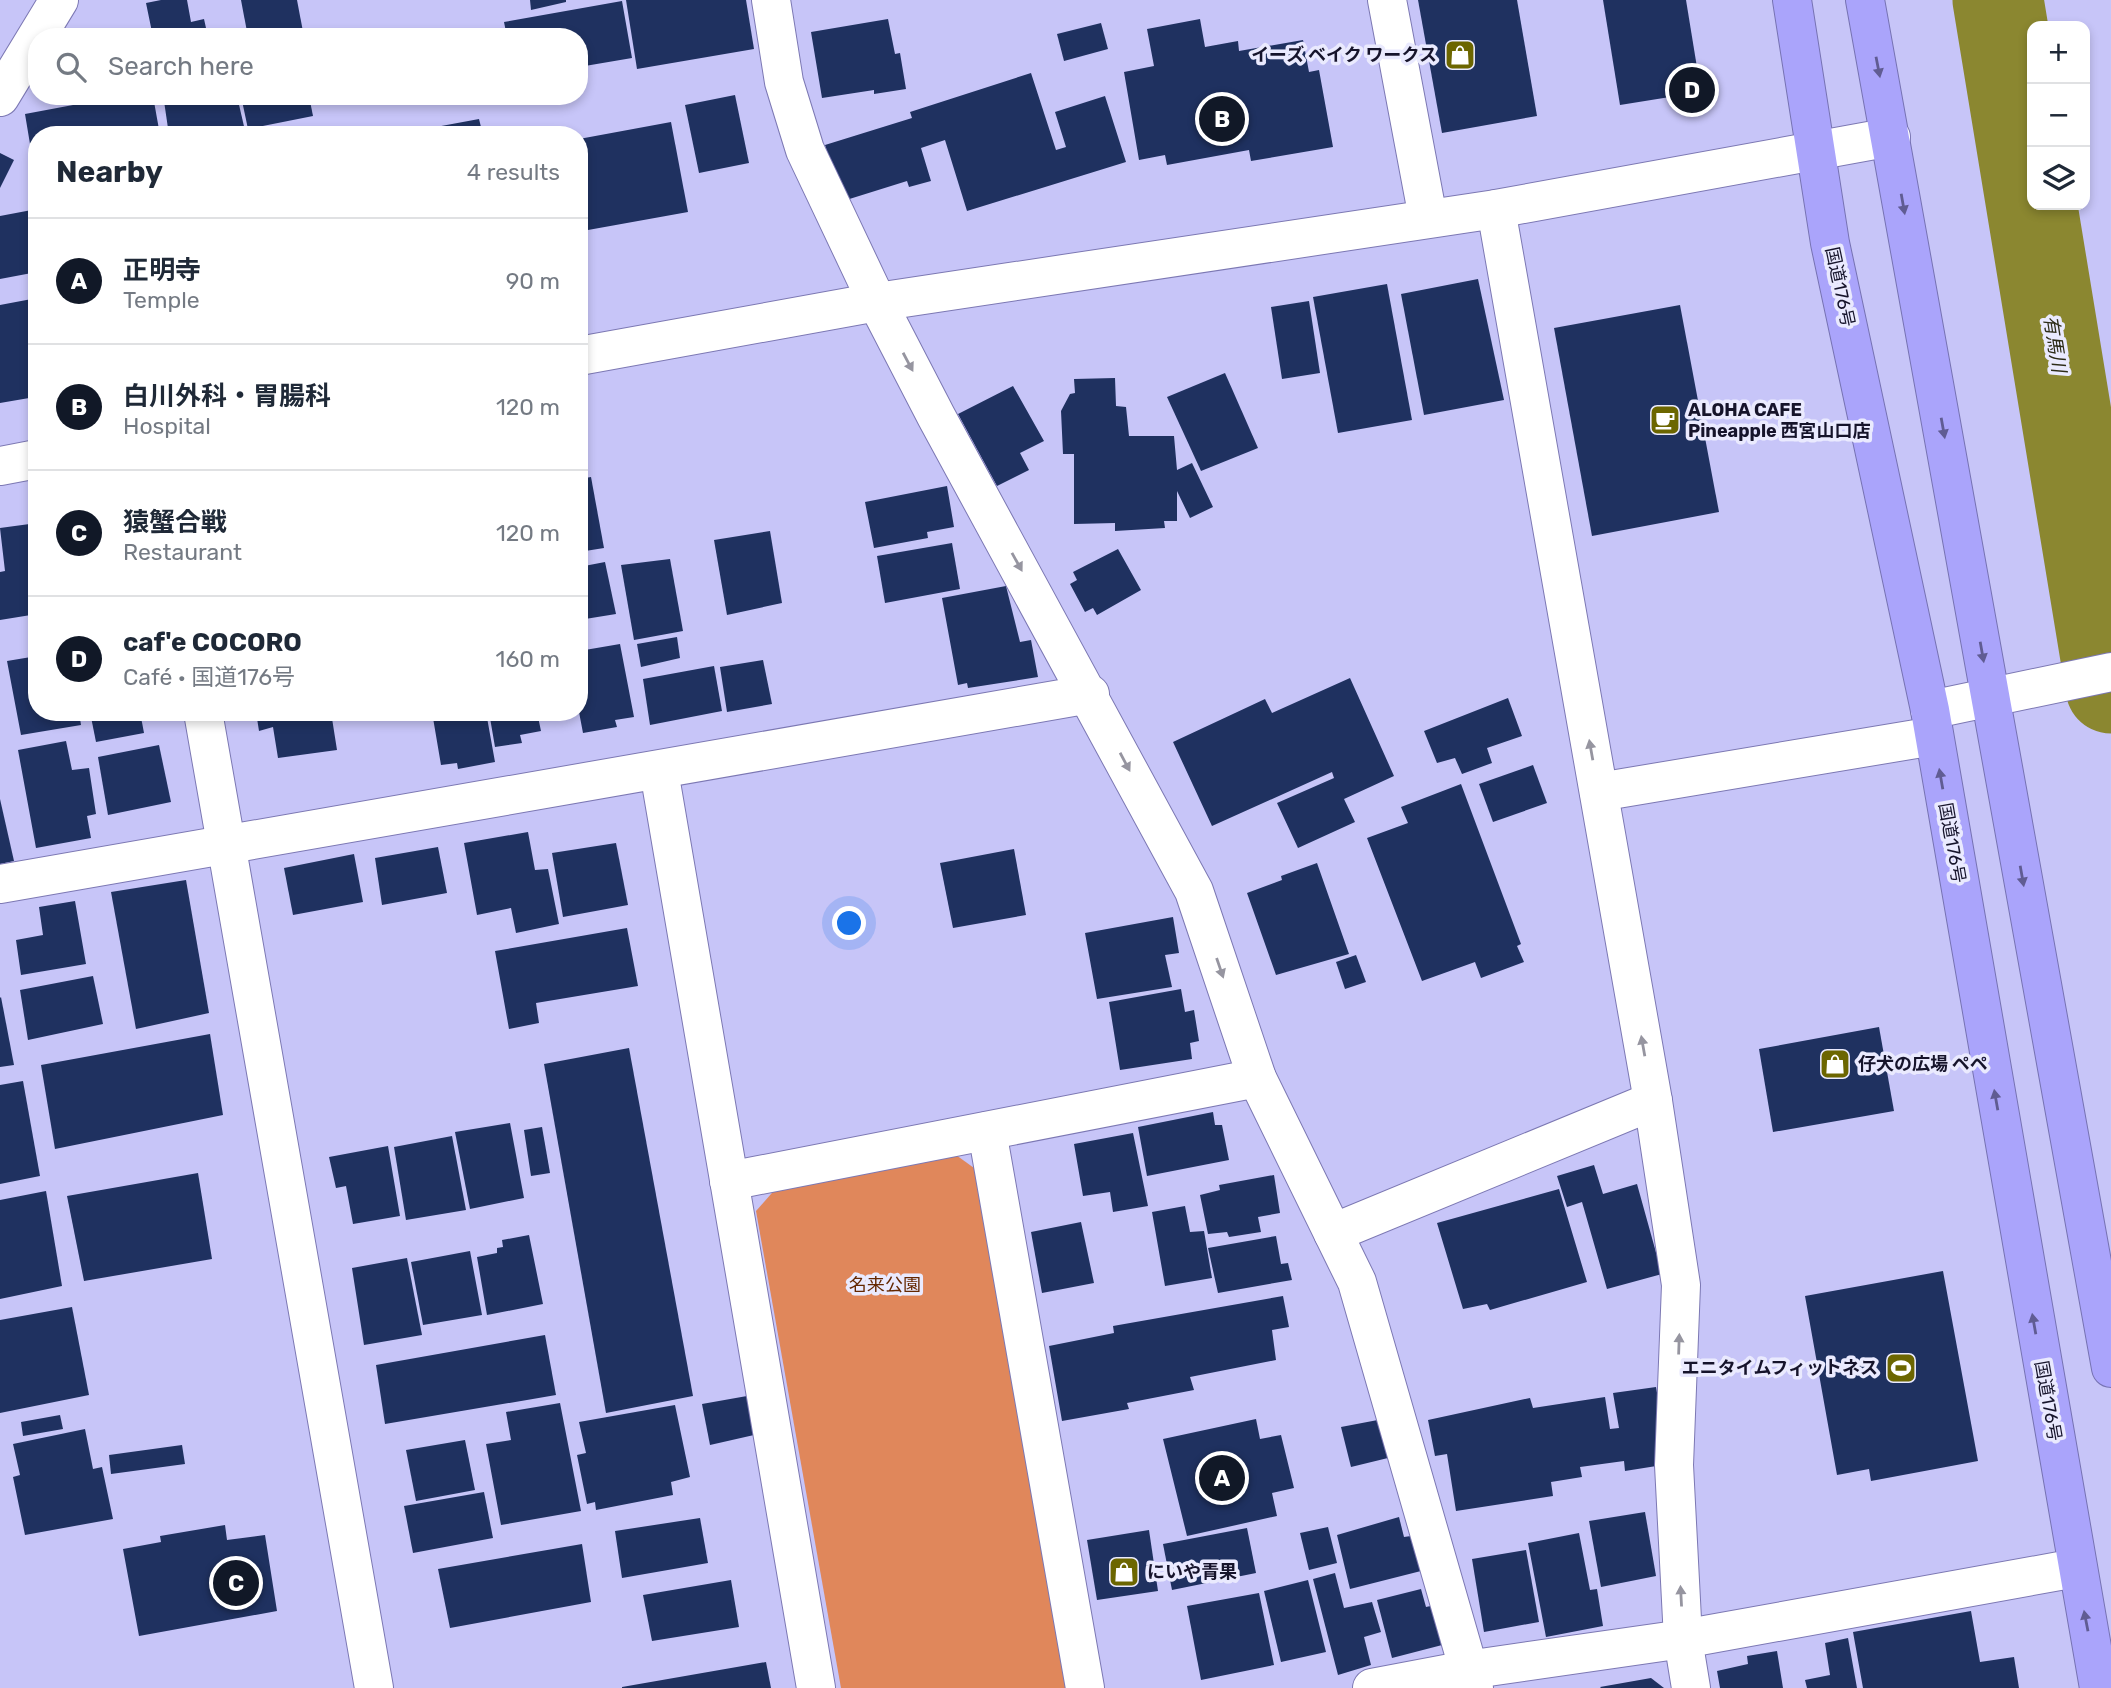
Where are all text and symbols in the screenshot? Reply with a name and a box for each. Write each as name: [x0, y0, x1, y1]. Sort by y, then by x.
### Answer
map controls: [2027, 21, 2090, 210]
button: +: [2027, 21, 2090, 84]
search box: [28, 28, 588, 105]
shop icon: イーズ ベイク ワークス: [1443, 38, 1477, 72]
place label: イーズ ベイク ワークス: [1251, 44, 1437, 66]
icon: search: [52, 48, 90, 86]
text: Search here: [108, 51, 254, 82]
one-way arrow: [1872, 56, 1883, 78]
pin: D: [1669, 64, 1715, 116]
button: −: [2027, 84, 2090, 147]
pin: B: [1199, 93, 1245, 145]
button: layers: [2027, 147, 2090, 210]
text: Nearby: [56, 154, 163, 190]
text: 4 results: [467, 158, 560, 186]
one-way arrow: [1898, 193, 1909, 215]
street label: 国道176号: [1821, 245, 1859, 329]
text: 正明寺: [123, 255, 201, 286]
text: A: [71, 267, 87, 295]
text: 90 m: [506, 267, 560, 295]
text: Temple: [123, 286, 200, 314]
water label: 有馬川: [2039, 314, 2071, 376]
one-way arrow: [902, 353, 914, 372]
text: 白川外科・胃腸科: [123, 381, 331, 412]
text: B: [71, 393, 87, 421]
text: 120 m: [496, 393, 560, 421]
place label: ALOHA CAFE Pineapple 西宮山口店: [1688, 399, 1871, 442]
cafe icon: ALOHA CAFE Pineapple 西宮山口店: [1648, 403, 1682, 437]
text: Hospital: [123, 412, 211, 440]
one-way arrow: [1938, 417, 1949, 439]
text: 猿蟹合戦: [123, 507, 227, 538]
text: C: [71, 519, 87, 547]
text: 120 m: [496, 519, 560, 547]
text: Restaurant: [123, 538, 242, 566]
one-way arrow: [1011, 553, 1023, 572]
text: caf'e COCORO: [123, 627, 302, 658]
one-way arrow: [1977, 641, 1988, 663]
text: D: [71, 645, 87, 673]
text: 160 m: [496, 645, 560, 673]
text: Café · 国道176号: [123, 663, 295, 691]
one-way arrow: [1585, 739, 1596, 761]
one-way arrow: [1120, 752, 1131, 772]
one-way arrow: [1935, 768, 1946, 790]
street label: 国道176号: [1934, 801, 1970, 885]
one-way arrow: [2017, 865, 2028, 887]
your location: [832, 906, 866, 940]
one-way arrow: [1215, 958, 1226, 979]
one-way arrow: [1637, 1035, 1648, 1057]
shop icon: 仔犬の広場 ペペ: [1818, 1047, 1852, 1081]
place label: 仔犬の広場 ペペ: [1858, 1053, 1988, 1075]
one-way arrow: [1990, 1089, 2001, 1111]
park label: 名来公園: [849, 1274, 921, 1296]
one-way arrow: [2028, 1313, 2039, 1335]
one-way arrow: [1673, 1333, 1684, 1355]
sports icon: エニタイムフィットネス: [1884, 1351, 1918, 1385]
place label: エニタイムフィットネス: [1682, 1357, 1878, 1379]
street label: 国道176号: [2030, 1359, 2066, 1443]
pin: A: [1199, 1452, 1245, 1504]
shop icon: にいや青果: [1107, 1555, 1141, 1589]
pin: C: [213, 1557, 259, 1609]
place label: にいや青果: [1147, 1561, 1237, 1583]
one-way arrow: [1675, 1585, 1686, 1607]
one-way arrow: [2080, 1610, 2091, 1632]

